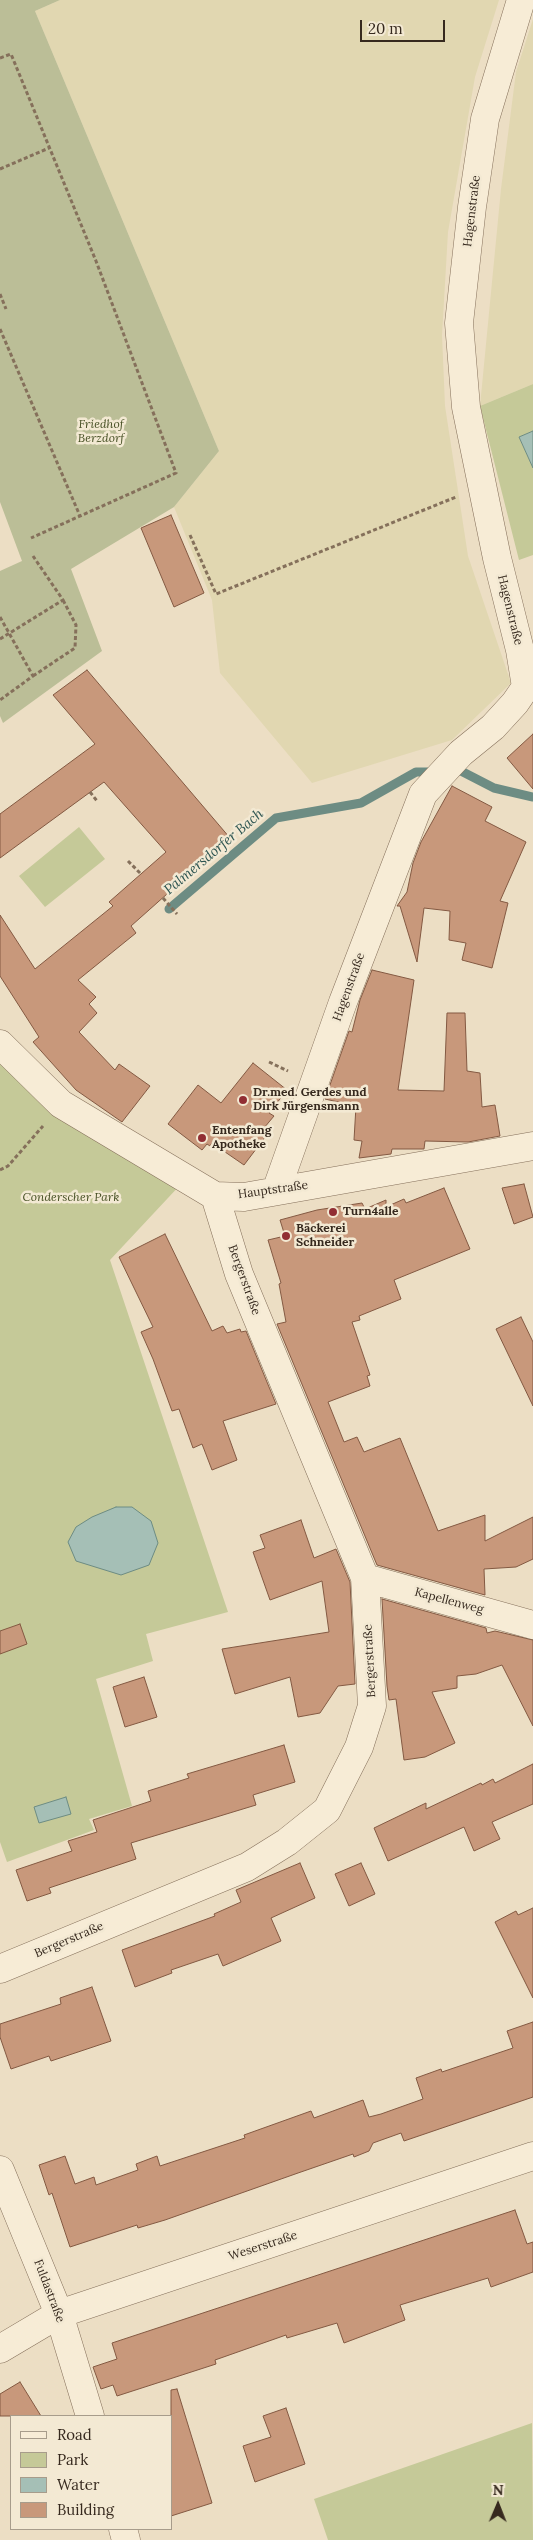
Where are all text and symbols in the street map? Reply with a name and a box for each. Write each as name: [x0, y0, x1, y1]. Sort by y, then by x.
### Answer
scale bar: [363, 10, 448, 42]
text: 20 m: [368, 19, 403, 38]
street label: Hagenstraße: [460, 174, 484, 248]
park label: Friedhof Berzdorf: [78, 418, 124, 446]
street label: Hagenstraße: [494, 573, 526, 647]
water label: Palmersdorfer Bach: [161, 806, 267, 898]
street label: Hagenstraße: [330, 951, 368, 1023]
place label: Dr.med. Gerdes und Dirk Jürgensmann: [253, 1086, 367, 1114]
marker: Dr.med. Gerdes und Dirk Jürgensmann: [237, 1094, 249, 1106]
place label: Entenfang Apotheke: [212, 1124, 271, 1152]
marker: Entenfang Apotheke: [196, 1132, 208, 1144]
street label: Hauptstraße: [237, 1178, 309, 1202]
park label: Conderscher Park: [23, 1191, 119, 1205]
place label: Turn4alle: [343, 1205, 398, 1219]
marker: Turn4alle: [327, 1206, 339, 1218]
place label: Bäckerei Schneider: [296, 1222, 354, 1250]
marker: Bäckerei Schneider: [280, 1230, 292, 1242]
street label: Bergerstraße: [225, 1243, 263, 1317]
street label: Kapellenweg: [413, 1585, 485, 1617]
street label: Bergerstraße: [361, 1624, 379, 1698]
street label: Bergerstraße: [32, 1919, 106, 1961]
street label: Weserstraße: [227, 2228, 299, 2264]
street label: Fuldastraße: [30, 2257, 68, 2325]
legend: [10, 2415, 172, 2530]
text: Road: [57, 2425, 92, 2444]
text: Park: [57, 2450, 88, 2469]
text: Water: [57, 2475, 99, 2494]
north arrow: [473, 2480, 523, 2530]
text: N: [493, 2481, 504, 2499]
text: Building: [57, 2500, 114, 2519]

